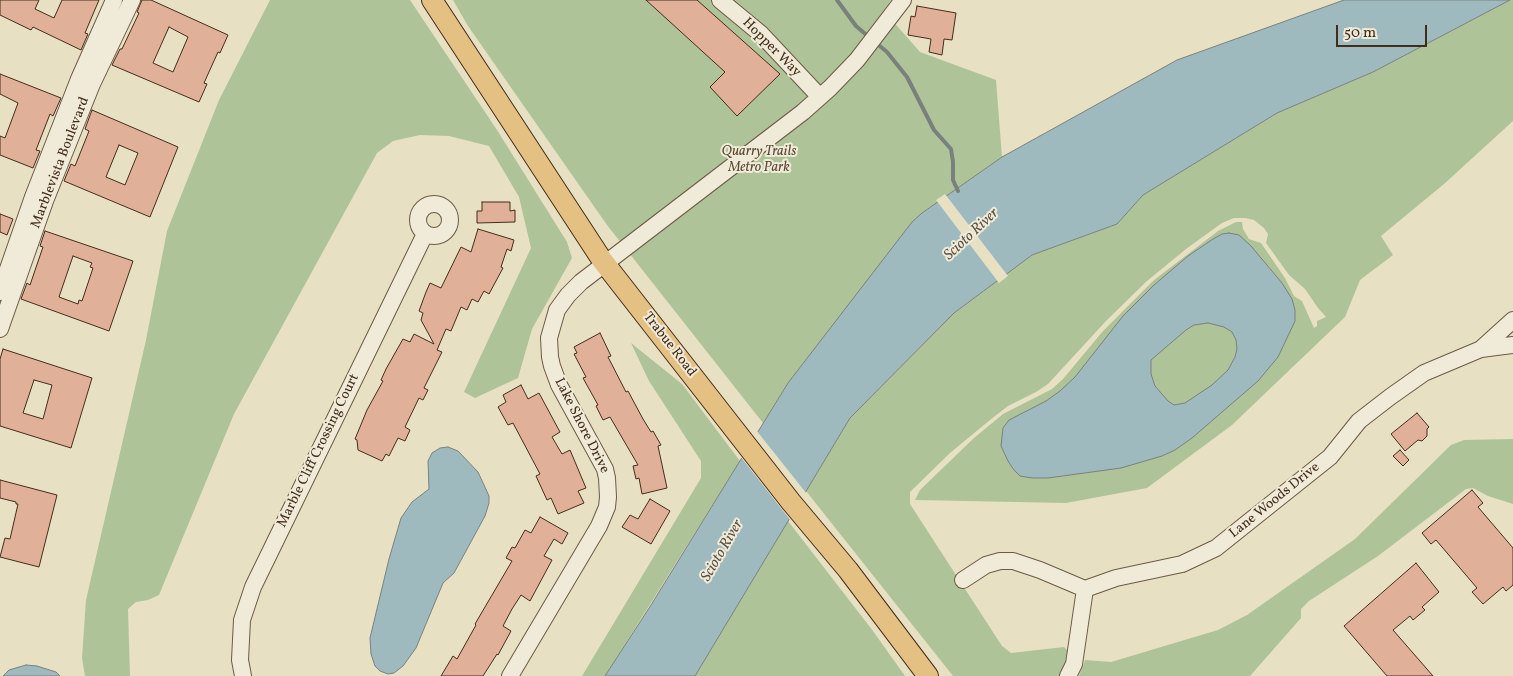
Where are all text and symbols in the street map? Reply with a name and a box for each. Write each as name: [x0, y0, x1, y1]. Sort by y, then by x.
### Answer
street label: Hopper Way: [738, 15, 804, 81]
scale bar: [1338, 15, 1429, 47]
text: 50 m: [1344, 23, 1376, 44]
street label: Marblevista Boulevard: [28, 95, 94, 231]
park label: Quarry Trails Metro Park: [722, 144, 796, 176]
water label: Scioto River: [941, 205, 1003, 265]
street label: Trabue Road: [639, 309, 699, 381]
street label: Marble Cliff Crossing Court: [274, 371, 364, 531]
street label: Lake Shore Drive: [550, 376, 612, 476]
street label: Lane Woods Drive: [1226, 459, 1324, 543]
water label: Scioto River: [698, 517, 748, 585]

